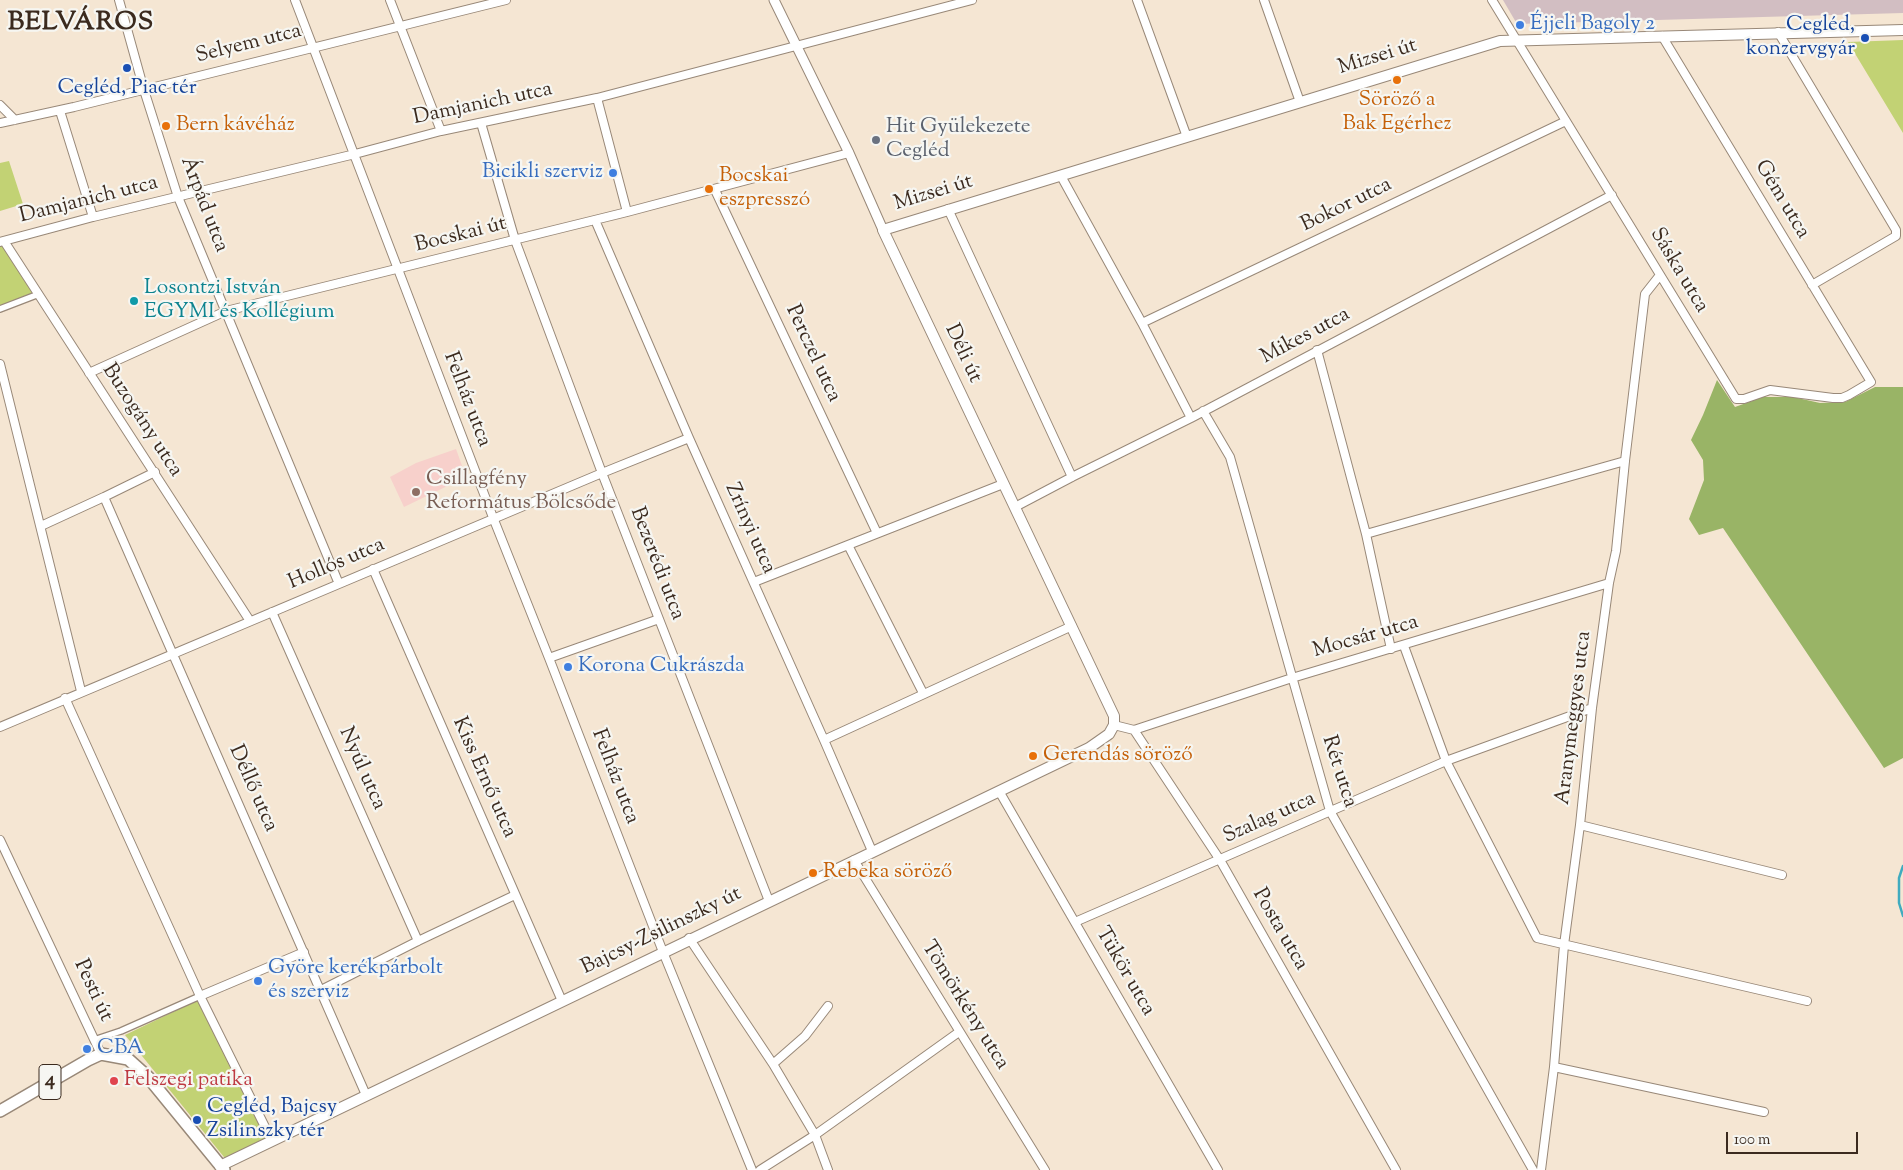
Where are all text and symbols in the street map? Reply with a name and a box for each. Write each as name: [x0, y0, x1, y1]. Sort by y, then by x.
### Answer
district label: BELVÁROS: [7, 9, 155, 41]
place label: Éjjeli Bagoly 2: [1530, 12, 1655, 38]
place label: Cegléd, konzervgyár: [1746, 13, 1855, 63]
marker: Éjjeli Bagoly 2: [1514, 19, 1526, 31]
street label: Selyem utca: [194, 20, 304, 70]
marker: Cegléd, konzervgyár: [1859, 32, 1871, 44]
street label: Mizsei út: [1336, 34, 1420, 82]
marker: Cegléd, Piac tér: [121, 62, 133, 74]
marker: Söröző a Bak Egérhez: [1391, 74, 1403, 86]
place label: Cegléd, Piac tér: [57, 76, 197, 102]
street label: Damjanich utca: [411, 78, 555, 132]
place label: Söröző a Bak Egérhez: [1342, 88, 1452, 138]
place label: Bern kávéház: [176, 113, 295, 139]
place label: Hit Gyülekezete Cegléd: [886, 115, 1031, 165]
marker: Bern kávéház: [160, 120, 172, 132]
marker: Hit Gyülekezete Cegléd: [870, 134, 882, 146]
street label: Árpád utca: [173, 154, 233, 256]
street label: Gém utca: [1748, 156, 1814, 244]
place label: Bicikli szerviz: [482, 160, 603, 186]
place label: Bocskai eszpresszó: [719, 164, 810, 214]
marker: Bicikli szerviz: [607, 167, 619, 179]
street label: Mizsei út: [892, 170, 976, 218]
street label: Damjanich utca: [17, 172, 161, 230]
street label: Bokor utca: [1297, 173, 1397, 239]
marker: Bocskai eszpresszó: [703, 183, 715, 195]
street label: Bocskai út: [413, 212, 509, 260]
street label: Sáska utca: [1643, 224, 1713, 318]
place label: Losontzi István EGYMI és Kollégium: [144, 276, 335, 326]
marker: Losontzi István EGYMI és Kollégium: [128, 295, 140, 307]
street label: Perczel utca: [778, 301, 846, 407]
street label: Mikes utca: [1257, 303, 1355, 371]
street label: Déli út: [938, 321, 986, 387]
street label: Felház utca: [436, 349, 496, 451]
street label: Buzogány utca: [95, 360, 187, 482]
place label: Csillagfény Református Bölcsőde: [426, 467, 616, 517]
street label: Zrínyi utca: [718, 480, 780, 578]
marker: Csillagfény Református Bölcsőde: [410, 486, 422, 498]
street label: Bezerédi utca: [623, 504, 689, 624]
street label: Hollós utca: [285, 533, 389, 597]
street label: Mocsár utca: [1310, 611, 1422, 665]
street label: Aranymeggyes utca: [1552, 630, 1598, 806]
place label: Korona Cukrászda: [578, 654, 745, 680]
marker: Korona Cukrászda: [562, 661, 574, 673]
street label: Kiss Ernő utca: [445, 714, 521, 842]
street label: Nyúl utca: [332, 724, 390, 814]
street label: Felház utca: [584, 726, 644, 828]
street label: Rét utca: [1315, 733, 1361, 811]
street label: Déllő utca: [222, 742, 282, 836]
place label: Gerendás söröző: [1043, 743, 1193, 769]
marker: Gerendás söröző: [1027, 750, 1039, 762]
street label: Szalag utca: [1220, 787, 1320, 851]
place label: Rebeka söröző: [823, 860, 952, 886]
marker: Rebeka söröző: [807, 867, 819, 879]
street label: Bajcsy-Zsilinszky út: [578, 882, 746, 982]
street label: Posta utca: [1245, 885, 1313, 975]
street label: Tükör utca: [1089, 923, 1159, 1021]
street label: Tömörkény utca: [914, 937, 1014, 1075]
street label: Pesti út: [67, 956, 117, 1026]
place label: Györe kerékpárbolt és szerviz: [268, 956, 443, 1006]
marker: Györe kerékpárbolt és szerviz: [252, 975, 264, 987]
place label: CBA: [97, 1036, 144, 1062]
marker: CBA: [81, 1043, 93, 1055]
road number: 4: [39, 1064, 61, 1100]
place label: Felszegi patika: [124, 1068, 253, 1094]
marker: Felszegi patika: [108, 1075, 120, 1087]
place label: Cegléd, Bajcsy Zsilinszky tér: [207, 1095, 337, 1145]
marker: Cegléd, Bajcsy Zsilinszky tér: [191, 1114, 203, 1126]
scale bar: [1728, 1122, 1860, 1154]
text: 100 m: [1734, 1130, 1770, 1151]

